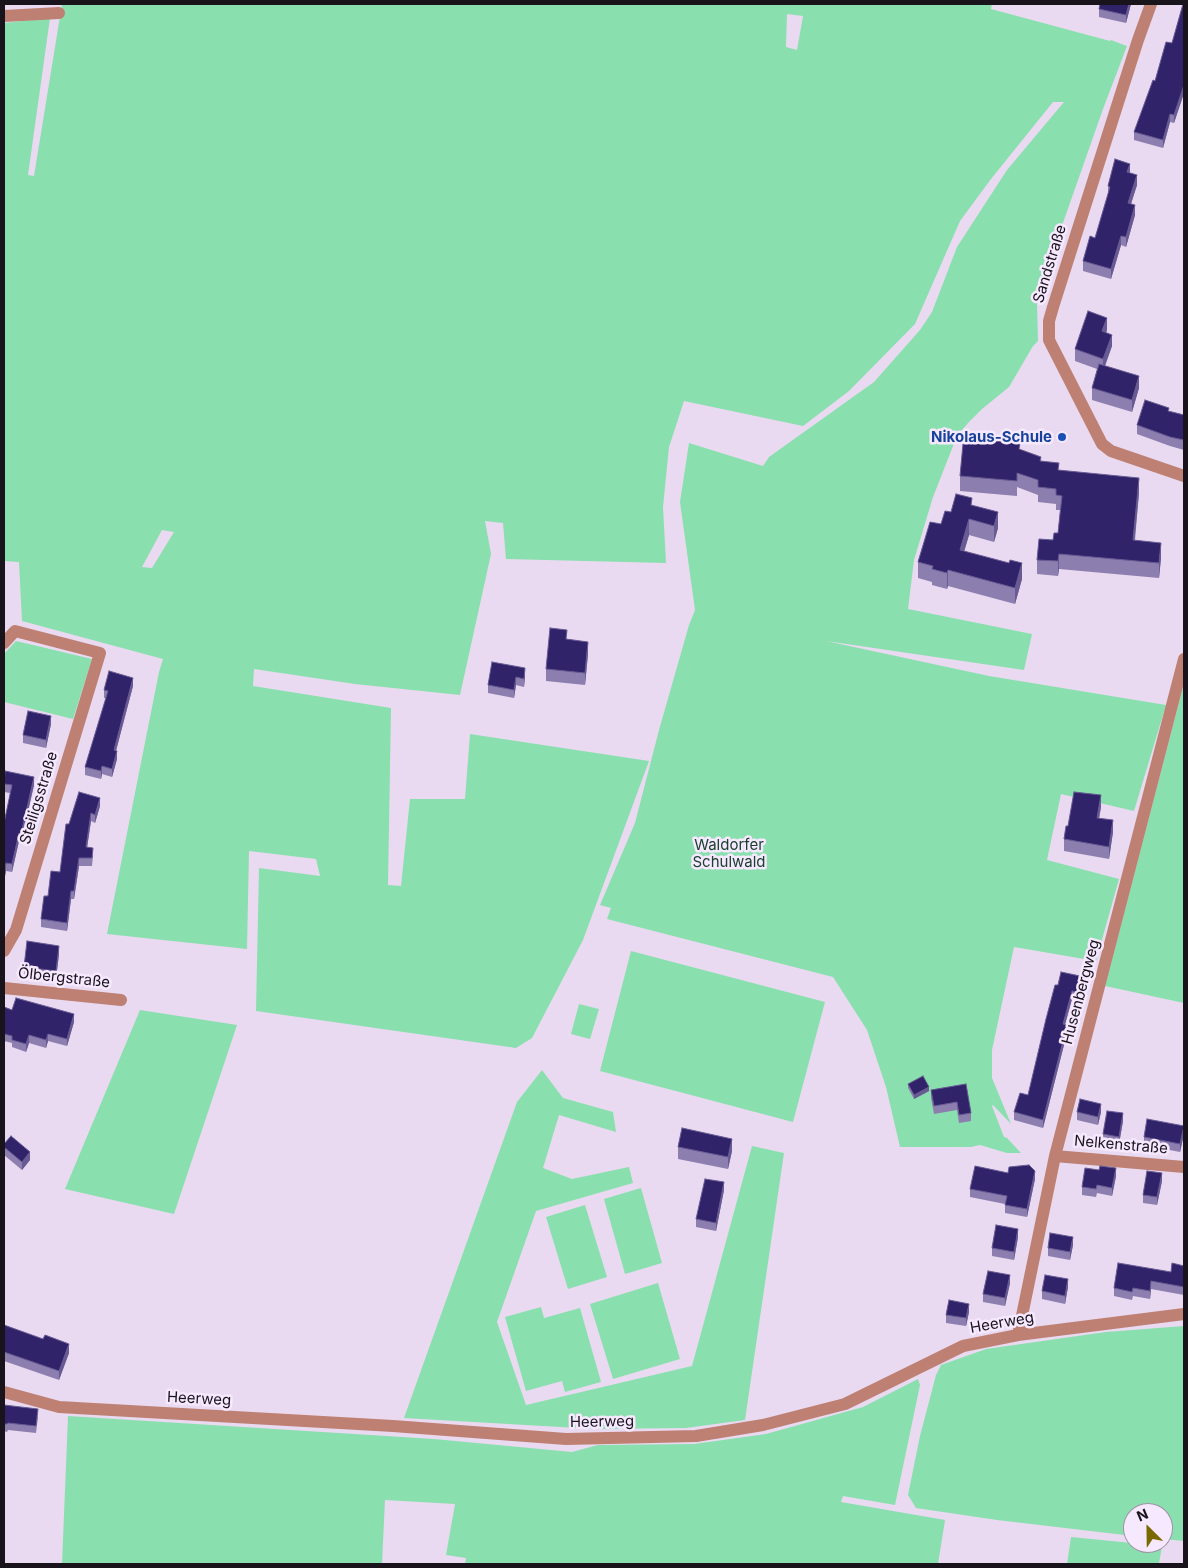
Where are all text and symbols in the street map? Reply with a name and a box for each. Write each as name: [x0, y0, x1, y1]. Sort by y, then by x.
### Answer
street label: Sandstraße: [1030, 223, 1070, 305]
place label: Nikolaus-Schule: [931, 428, 1052, 446]
marker: Nikolaus-Schule: [1056, 431, 1068, 443]
street label: Steiligsstraße: [16, 749, 62, 847]
park label: Waldorfer Schulwald: [692, 836, 766, 871]
street label: Husenbergweg: [1058, 938, 1104, 1046]
street label: Ölbergstraße: [17, 964, 111, 992]
street label: Nelkenstraße: [1073, 1132, 1169, 1158]
street label: Heerweg: [969, 1309, 1035, 1337]
street label: Heerweg: [166, 1388, 232, 1410]
street label: Heerweg: [570, 1412, 634, 1432]
north arrow: [1123, 1503, 1173, 1553]
text: N: [1134, 1505, 1151, 1525]

